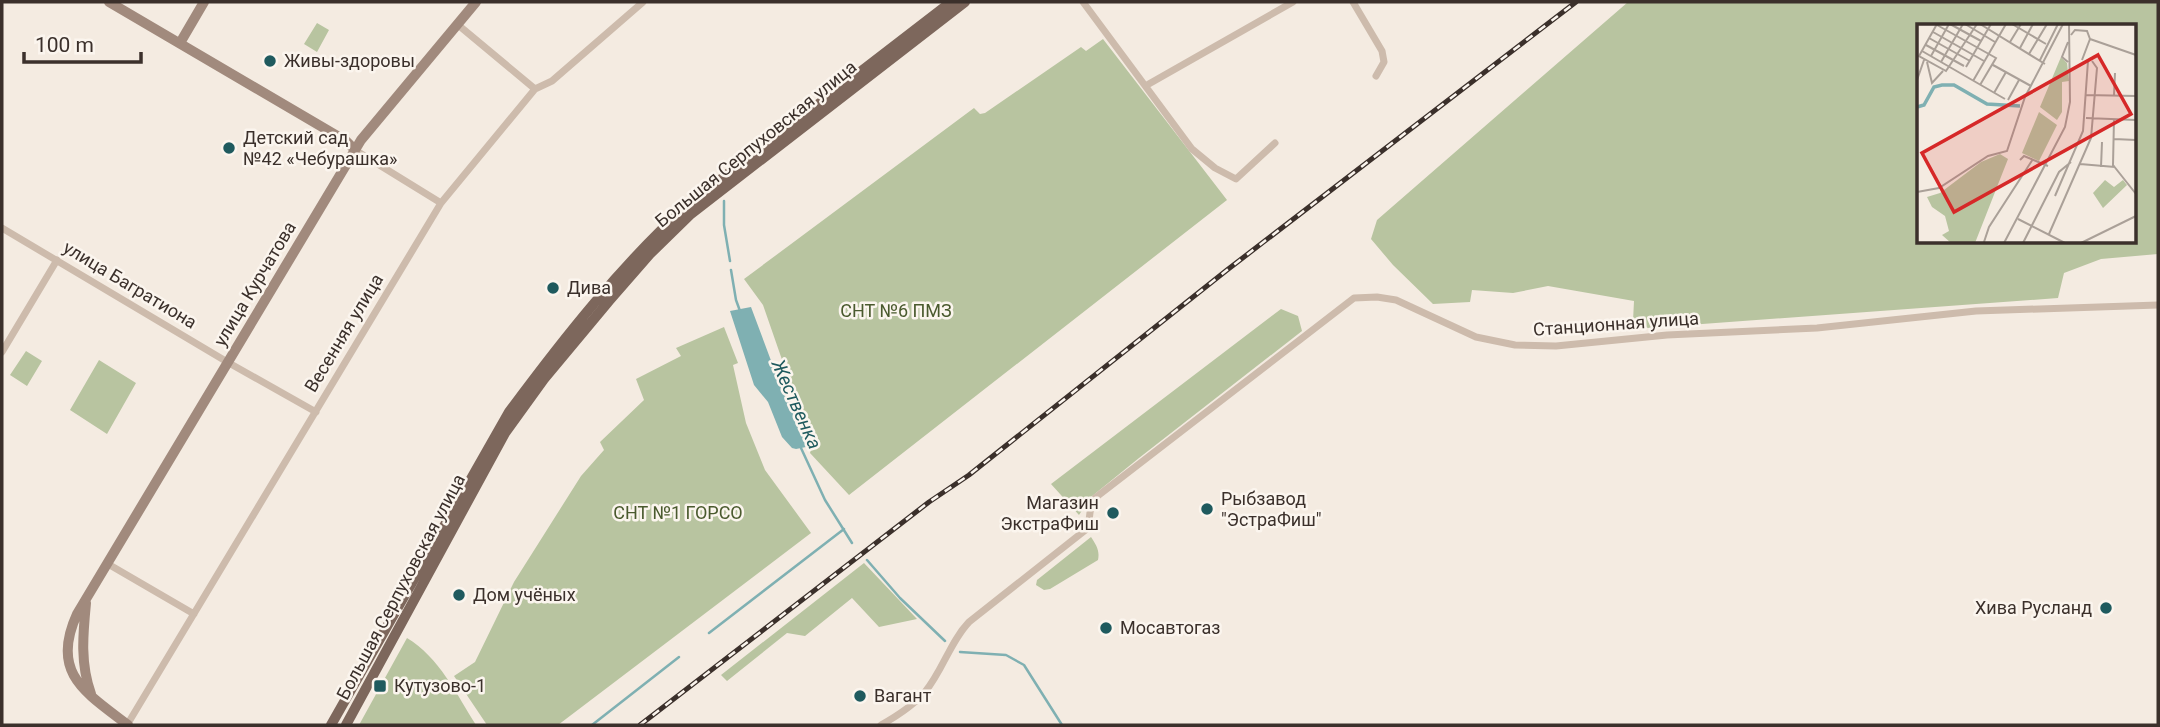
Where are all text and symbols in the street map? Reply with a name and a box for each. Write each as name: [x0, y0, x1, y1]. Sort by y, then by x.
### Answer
scale bar: [24, 21, 142, 65]
inset map: [1917, 24, 2136, 243]
text: 100 m: [35, 33, 94, 57]
place label: Живы-здоровы: [284, 50, 415, 71]
marker: Живы-здоровы: [262, 53, 278, 69]
street label: Большая Серпуховская улица: [651, 56, 860, 231]
place label: Детский сад №42 «Чебурашка»: [243, 127, 397, 169]
marker: Детский сад №42 «Чебурашка»: [221, 140, 237, 156]
street label: улица Курчатова: [209, 218, 300, 350]
street label: улица Багратиона: [60, 236, 201, 333]
street label: Весенняя улица: [300, 270, 387, 396]
place label: Дива: [567, 277, 611, 298]
marker: Дива: [545, 280, 561, 296]
park label: СНТ №6 ПМЗ: [840, 300, 952, 321]
street label: Станционная улица: [1532, 307, 1700, 340]
water label: Жественка: [766, 355, 827, 453]
street label: Большая Серпуховская улица: [332, 470, 469, 703]
place label: Рыбзавод "ЭстраФиш": [1221, 488, 1322, 530]
place label: Магазин ЭкстраФиш: [1000, 492, 1099, 534]
marker: Рыбзавод "ЭстраФиш": [1199, 501, 1215, 517]
park label: СНТ №1 ГОРСО: [613, 502, 743, 523]
marker: Магазин ЭкстраФиш: [1105, 505, 1121, 521]
place label: Дом учёных: [473, 584, 576, 605]
marker: Дом учёных: [451, 587, 467, 603]
place label: Хива Русланд: [1975, 597, 2092, 618]
marker: Хива Русланд: [2098, 600, 2114, 616]
place label: Мосавтогаз: [1120, 617, 1220, 638]
marker: Мосавтогаз: [1098, 620, 1114, 636]
place label: Кутузово-1: [394, 675, 486, 696]
marker: Кутузово-1: [372, 678, 388, 694]
place label: Вагант: [874, 685, 932, 706]
marker: Вагант: [852, 688, 868, 704]

